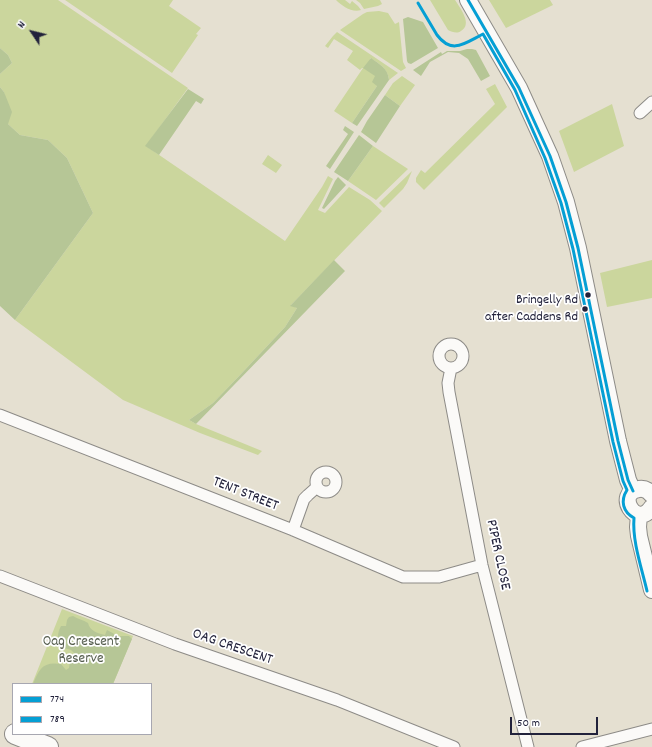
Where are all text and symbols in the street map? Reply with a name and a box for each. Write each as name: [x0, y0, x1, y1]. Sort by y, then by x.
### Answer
north arrow: [12, 12, 52, 52]
text: N: [14, 18, 30, 32]
unlabelled marker: [583, 290, 593, 300]
place label: Bringelly Rd after Caddens Rd: [485, 293, 578, 326]
marker: Bringelly Rd after Caddens Rd: [580, 304, 590, 314]
street label: TENT STREET: [210, 474, 280, 516]
street label: PIPER CLOSE: [481, 518, 513, 592]
street label: OAG CRESCENT: [190, 626, 274, 670]
park label: Oag Crescent Reserve: [43, 634, 119, 669]
legend: [12, 683, 152, 735]
text: 774: [50, 691, 64, 708]
scale bar: [512, 709, 600, 735]
text: 789: [50, 711, 65, 728]
text: 50 m: [517, 715, 540, 732]

